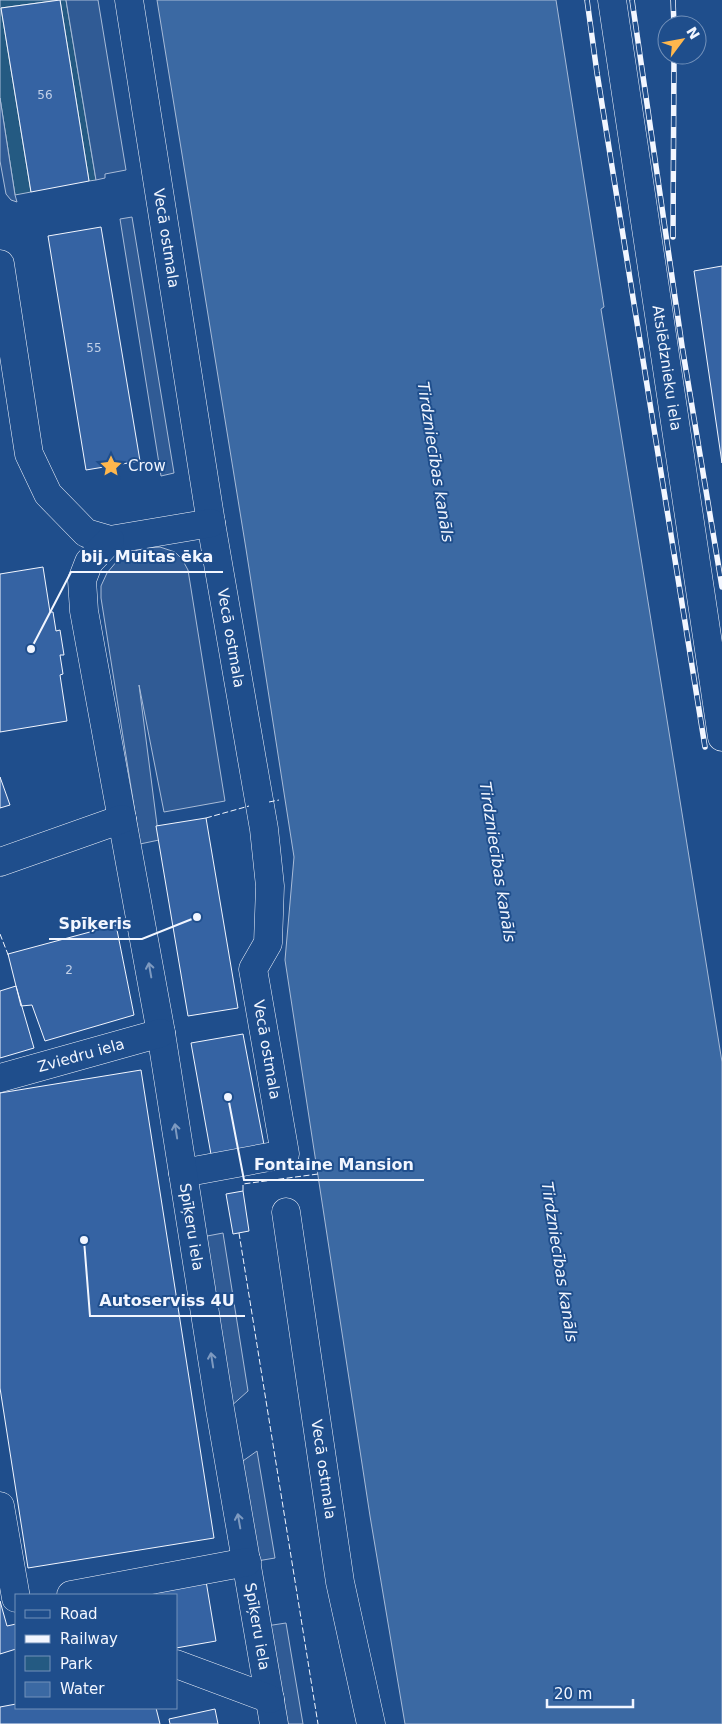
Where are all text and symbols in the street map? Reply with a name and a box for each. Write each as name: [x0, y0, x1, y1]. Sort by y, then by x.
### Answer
north arrow: [657, 15, 707, 65]
text: N: [683, 24, 703, 42]
house number: 56: [37, 88, 53, 102]
street label: Vecā ostmala: [150, 187, 183, 289]
street label: Atslēdznieku iela: [649, 304, 685, 432]
house number: 55: [86, 341, 102, 355]
water label: Tirdzniecības kanāls: [413, 380, 458, 544]
place icon: Crow: [98, 453, 124, 479]
place label: Crow: [128, 457, 166, 475]
callout: bij. Muitas ēka: [71, 541, 223, 572]
text: bij. Muitas ēka: [81, 547, 213, 566]
street label: Vecā ostmala: [213, 587, 248, 689]
water label: Tirdzniecības kanāls: [475, 780, 520, 944]
callout: Spīķeris: [49, 908, 142, 939]
text: Spīķeris: [59, 914, 131, 933]
house number: 2: [65, 963, 73, 977]
one-way arrow: [144, 963, 154, 979]
street label: Vecā ostmala: [249, 998, 284, 1101]
street label: Zviedru iela: [35, 1035, 126, 1076]
one-way arrow: [171, 1123, 181, 1139]
callout: Fontaine Mansion: [244, 1149, 424, 1180]
text: Fontaine Mansion: [254, 1155, 414, 1174]
water label: Tirdzniecības kanāls: [537, 1180, 582, 1344]
street label: Spīķeru iela: [176, 1182, 207, 1272]
callout: Autoserviss 4U: [90, 1285, 245, 1316]
text: Autoserviss 4U: [99, 1291, 235, 1310]
one-way arrow: [207, 1353, 217, 1369]
street label: Vecā ostmala: [307, 1418, 340, 1520]
one-way arrow: [234, 1513, 244, 1529]
street label: Spīķeru iela: [241, 1581, 274, 1672]
legend: [15, 1594, 178, 1709]
text: Road: [60, 1605, 98, 1623]
text: Railway: [60, 1630, 118, 1648]
text: Park: [60, 1655, 93, 1673]
scale bar: [547, 1676, 633, 1708]
text: Water: [60, 1680, 105, 1698]
text: 20 m: [554, 1685, 592, 1703]

